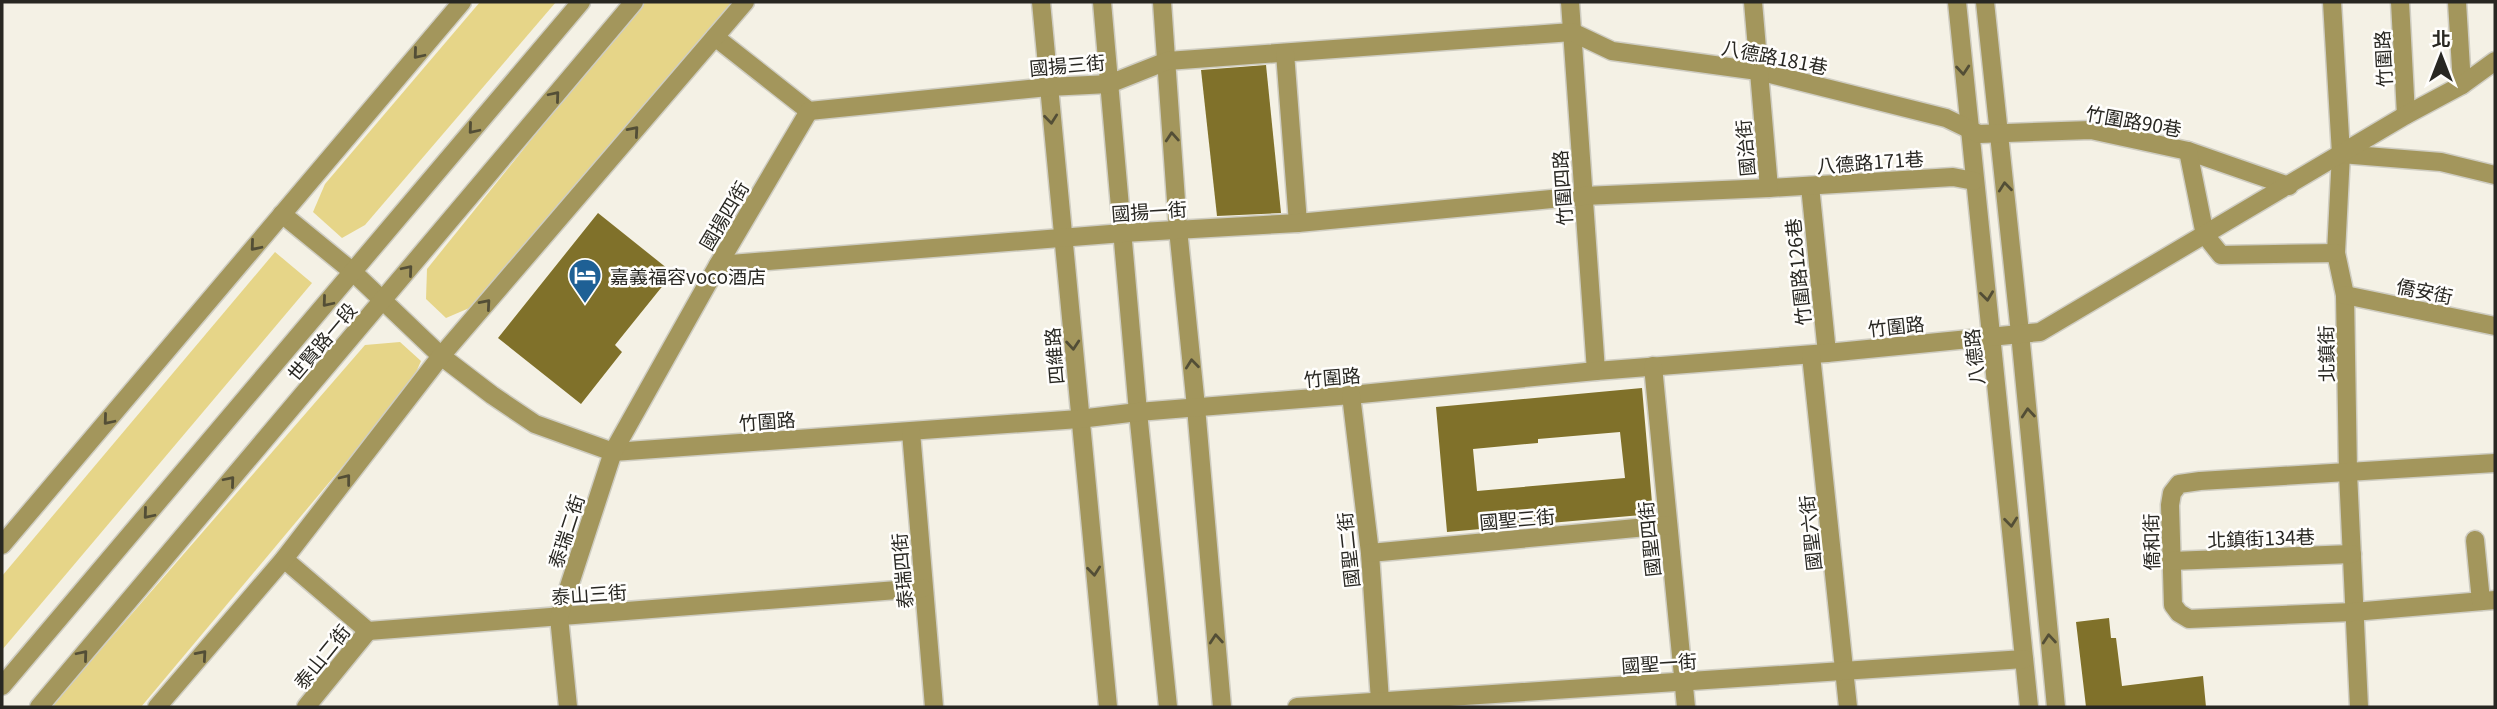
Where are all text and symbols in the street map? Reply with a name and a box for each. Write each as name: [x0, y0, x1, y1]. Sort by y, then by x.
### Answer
north arrow: [2406, 21, 2476, 91]
text: 北: [2431, 24, 2451, 51]
street label: 竹圍路: [2367, 30, 2397, 88]
street label: 八德路181巷: [1720, 32, 1830, 80]
one-way arrow: [414, 45, 426, 58]
street label: 國揚三街: [1028, 47, 1106, 81]
one-way arrow: [1956, 64, 1971, 76]
one-way arrow: [547, 92, 559, 105]
street label: 竹圍路90巷: [2084, 98, 2184, 142]
one-way arrow: [1044, 113, 1059, 124]
street label: 國治街: [1728, 118, 1760, 178]
one-way arrow: [469, 120, 481, 133]
one-way arrow: [626, 126, 638, 139]
one-way arrow: [1165, 131, 1180, 142]
street label: 八德路171巷: [1815, 144, 1925, 178]
street label: 竹圍四路: [1545, 149, 1577, 227]
street label: 國揚四街: [692, 175, 754, 255]
one-way arrow: [1997, 181, 2012, 192]
street label: 國揚一街: [1110, 194, 1188, 226]
street label: 竹圍路126巷: [1778, 217, 1816, 327]
one-way arrow: [251, 238, 263, 251]
hotel icon: 嘉義福容voco酒店: [566, 256, 604, 305]
place label: 嘉義福容voco酒店: [610, 262, 766, 289]
one-way arrow: [400, 265, 412, 278]
street label: 僑安街: [2394, 271, 2456, 309]
one-way arrow: [1980, 290, 1995, 302]
one-way arrow: [322, 295, 335, 307]
street label: 世賢路一段: [280, 296, 362, 386]
one-way arrow: [478, 299, 490, 312]
street label: 竹圍路: [1866, 309, 1926, 341]
street label: 北鎮街: [2311, 325, 2339, 383]
street label: 四維路: [1037, 326, 1069, 386]
street label: 八德路: [1957, 327, 1989, 387]
one-way arrow: [1065, 340, 1080, 351]
one-way arrow: [1185, 358, 1200, 369]
street label: 竹圍路: [1302, 360, 1362, 392]
street label: 竹圍路: [738, 405, 796, 435]
one-way arrow: [2020, 407, 2035, 419]
one-way arrow: [104, 411, 116, 424]
one-way arrow: [337, 475, 350, 487]
one-way arrow: [222, 477, 234, 490]
street label: 泰瑞二街: [540, 491, 590, 571]
street label: 國聖六街: [1792, 494, 1826, 572]
street label: 國聖四街: [1631, 500, 1665, 578]
street label: 國聖三街: [1478, 501, 1556, 535]
one-way arrow: [144, 505, 156, 518]
street label: 國聖二街: [1330, 511, 1364, 589]
street label: 僑和街: [2136, 513, 2164, 571]
one-way arrow: [2003, 516, 2018, 528]
street label: 北鎮街134巷: [2207, 522, 2315, 552]
street label: 泰瑞四街: [884, 532, 918, 610]
one-way arrow: [1087, 566, 1102, 577]
street label: 泰山三街: [550, 577, 628, 609]
street label: 泰山二街: [287, 618, 355, 694]
one-way arrow: [1209, 633, 1224, 644]
one-way arrow: [2042, 634, 2057, 645]
street label: 國聖一街: [1620, 646, 1698, 678]
one-way arrow: [75, 650, 87, 663]
one-way arrow: [194, 651, 206, 664]

